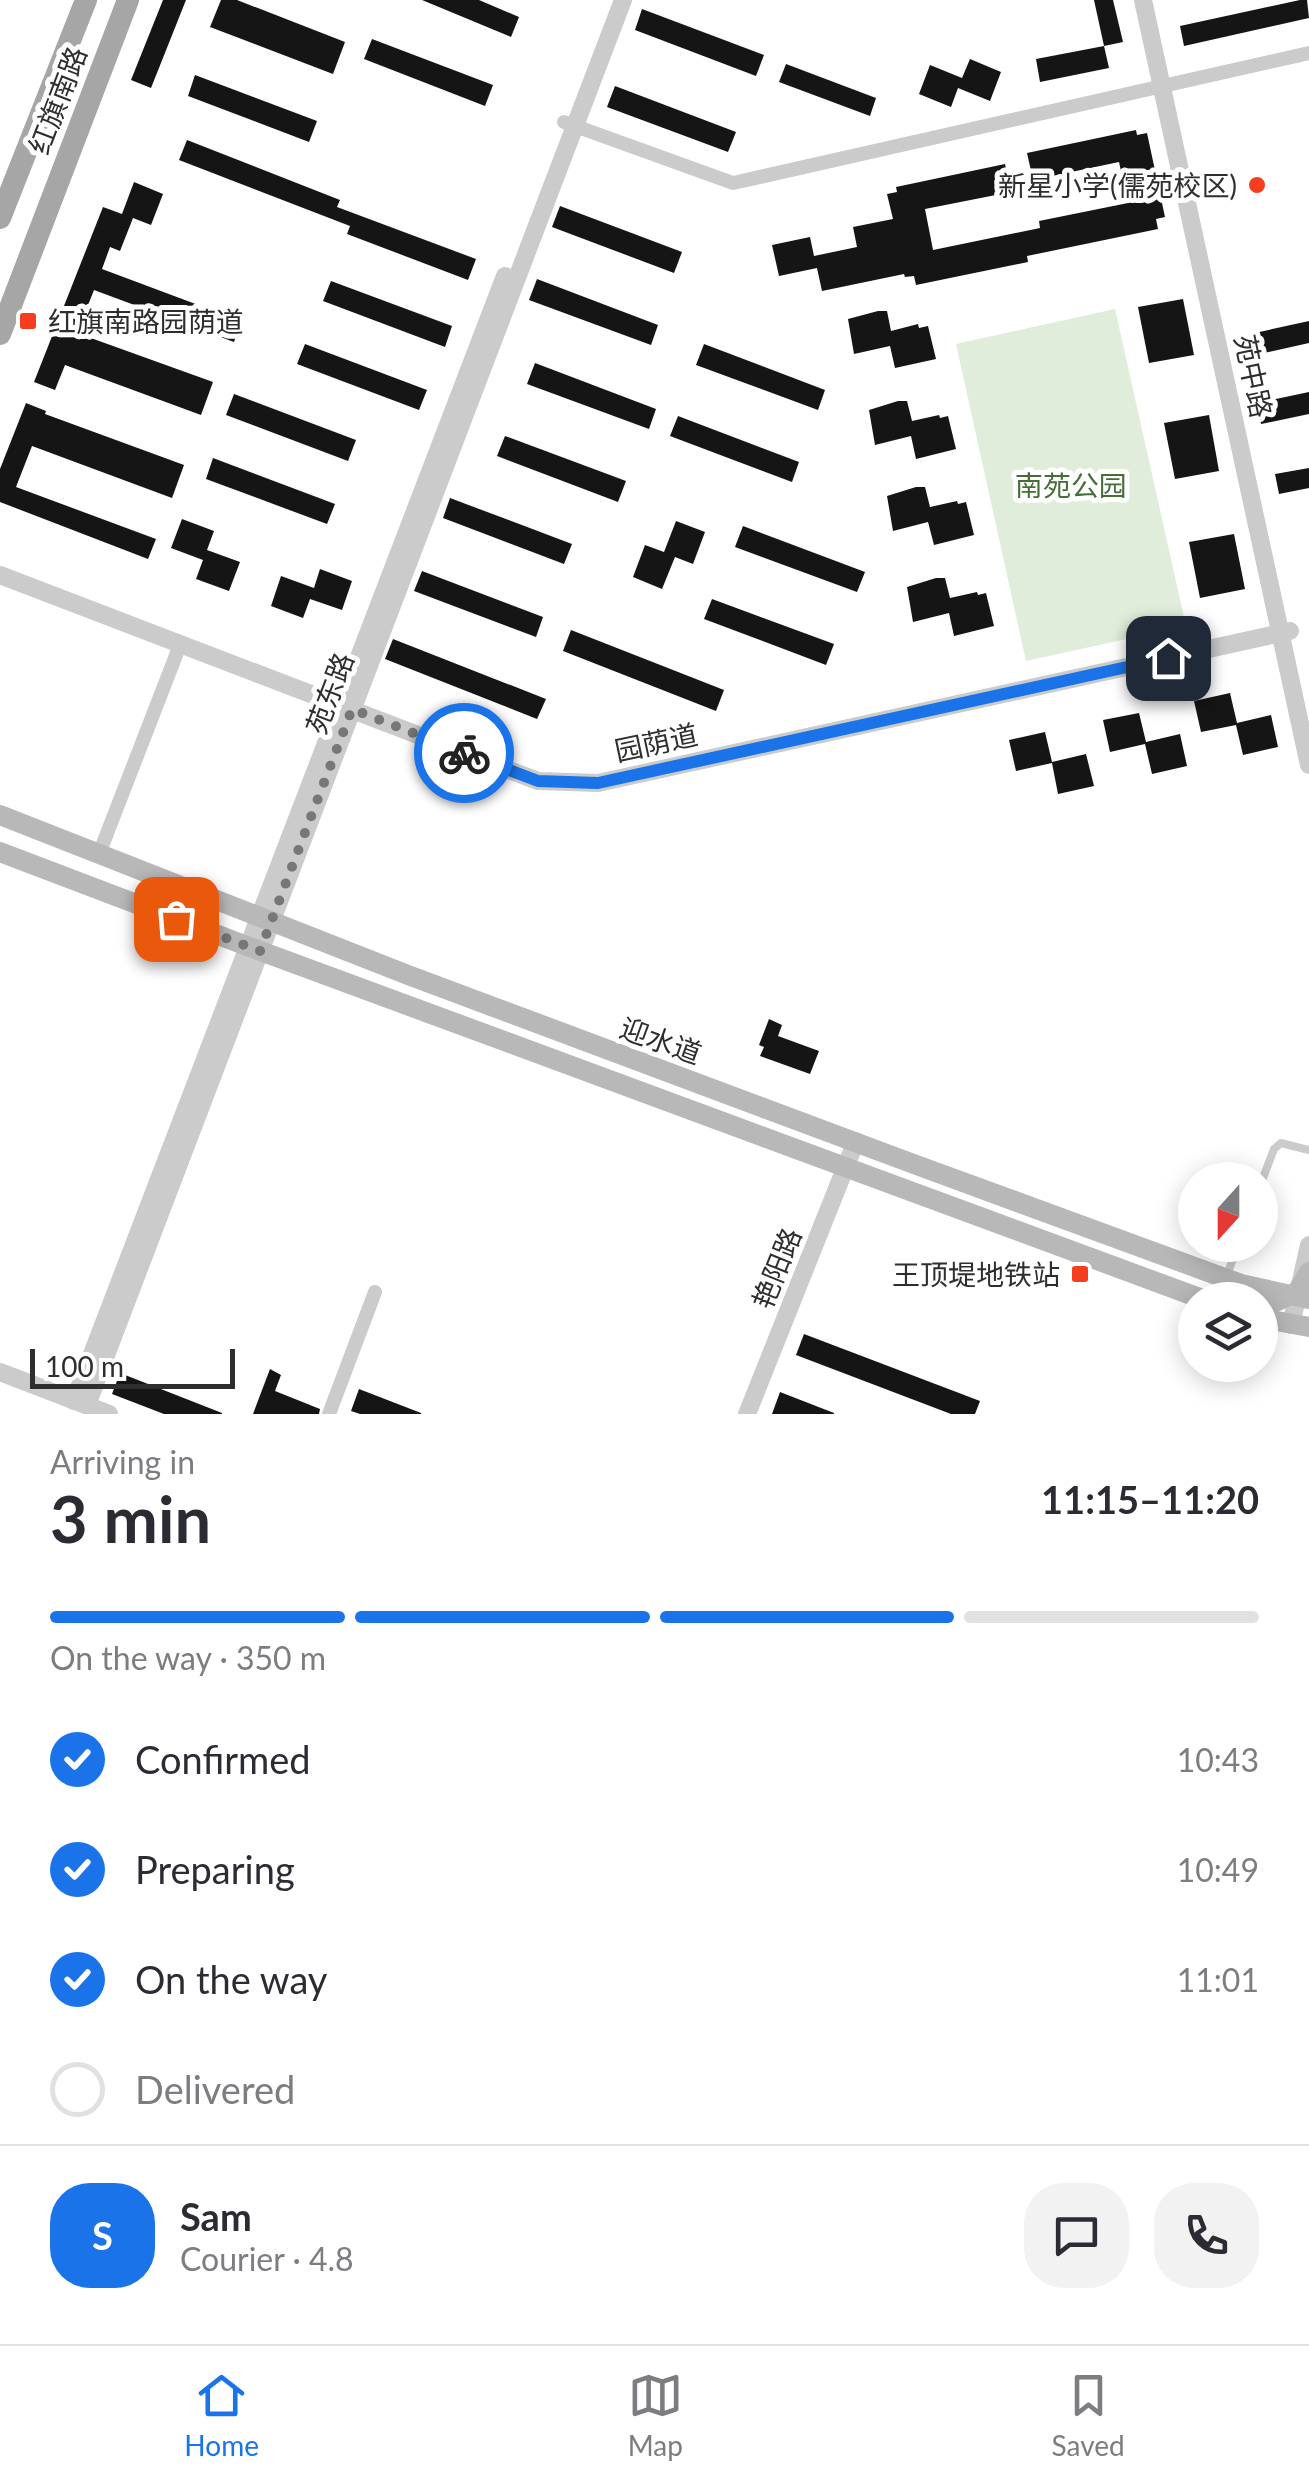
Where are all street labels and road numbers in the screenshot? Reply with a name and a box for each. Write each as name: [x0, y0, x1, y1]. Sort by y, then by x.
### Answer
street label: 红旗南路: [21, 42, 93, 158]
street label: 苑中路: [1229, 331, 1279, 421]
street label: 苑东路: [298, 648, 360, 738]
street label: 园荫道: [611, 717, 701, 767]
street label: 迎水道: [616, 1010, 706, 1070]
street label: 艳阳路: [745, 1223, 807, 1313]

